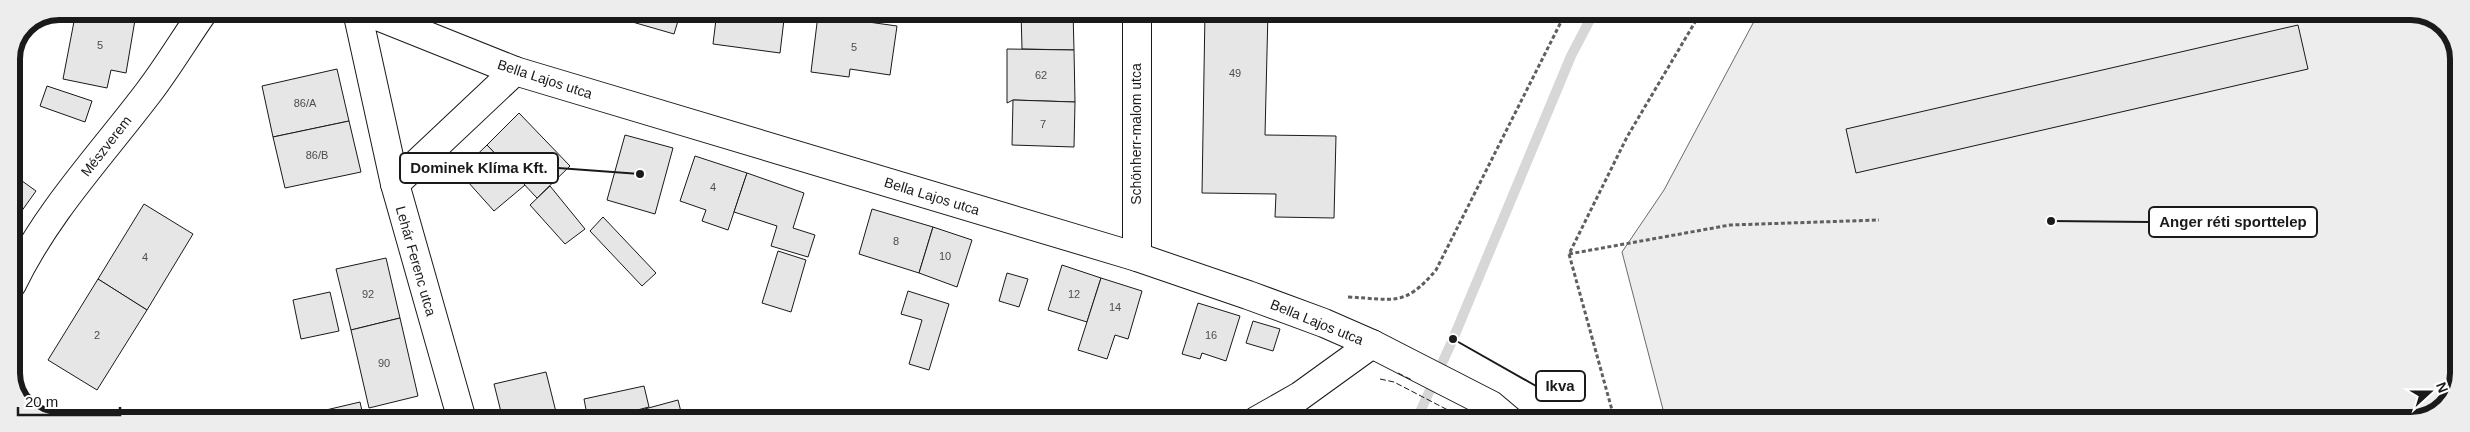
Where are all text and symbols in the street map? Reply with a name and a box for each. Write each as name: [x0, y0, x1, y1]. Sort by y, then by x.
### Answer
house number: 5: [97, 39, 103, 51]
house number: 5: [851, 41, 857, 53]
street label: Bella Lajos utca: [496, 56, 595, 102]
street label: Schönherr-malom utca: [1128, 63, 1144, 205]
house number: 49: [1229, 67, 1241, 79]
house number: 62: [1035, 69, 1047, 81]
house number: 86/A: [294, 97, 317, 109]
street label: Mészverem: [77, 113, 135, 179]
house number: 7: [1040, 118, 1046, 130]
house number: 86/B: [306, 149, 328, 161]
callout: Dominek Klíma Kft.: [400, 153, 558, 183]
text: Dominek Klíma Kft.: [410, 159, 548, 176]
street label: Bella Lajos utca: [882, 174, 982, 218]
house number: 4: [710, 181, 716, 193]
street label: Lehár Ferenc utca: [393, 204, 439, 318]
callout: Anger réti sporttelep: [2149, 207, 2317, 237]
text: Anger réti sporttelep: [2159, 213, 2307, 230]
house number: 8: [893, 235, 899, 247]
house number: 10: [939, 250, 951, 262]
house number: 4: [142, 251, 148, 263]
house number: 92: [362, 288, 374, 300]
house number: 12: [1068, 288, 1080, 300]
street label: Bella Lajos utca: [1268, 296, 1366, 348]
house number: 14: [1109, 301, 1121, 313]
house number: 2: [94, 329, 100, 341]
house number: 16: [1205, 329, 1217, 341]
house number: 90: [378, 357, 390, 369]
north arrow: [2405, 367, 2455, 417]
callout: Ikva: [1536, 371, 1585, 401]
text: Ikva: [1545, 377, 1575, 394]
text: N: [2433, 380, 2451, 395]
scale bar: [18, 384, 120, 416]
text: 20 m: [25, 393, 58, 410]

